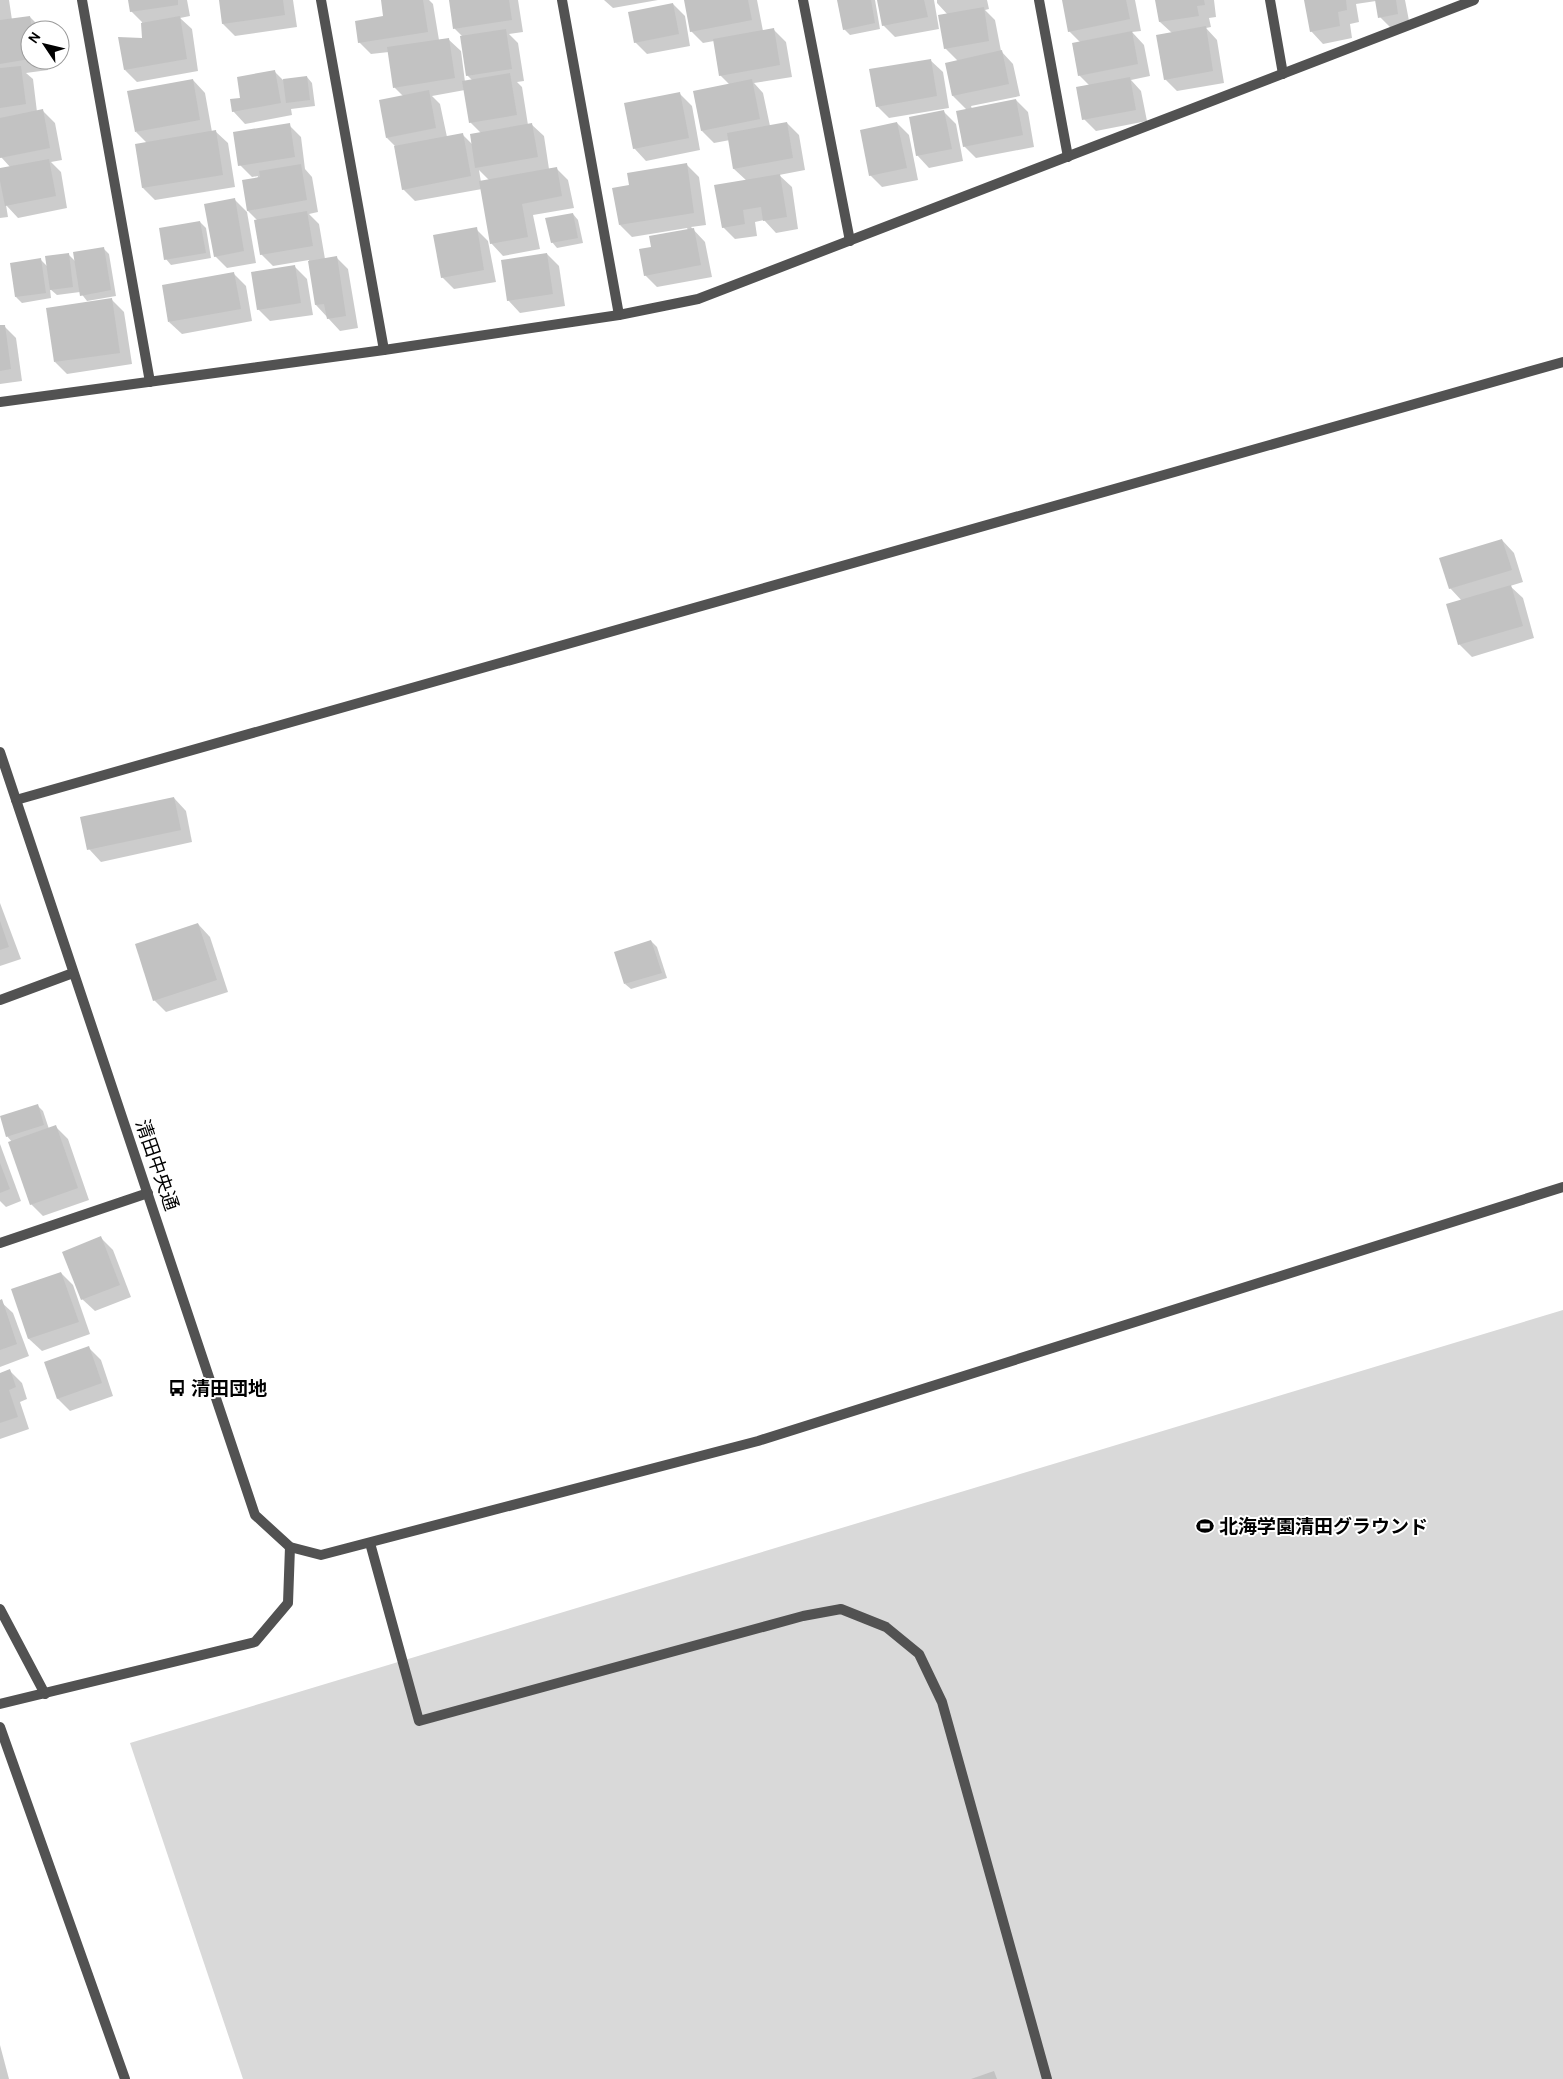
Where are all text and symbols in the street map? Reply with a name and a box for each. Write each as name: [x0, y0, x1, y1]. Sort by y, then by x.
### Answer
north arrow: [20, 20, 70, 70]
text: N: [24, 28, 45, 47]
street label: 清田中央通: [131, 1116, 183, 1214]
place label: 清田団地: [191, 1377, 267, 1400]
bus stop icon: 清田団地: [167, 1378, 187, 1398]
place label: 北海学園清田グラウンド: [1219, 1515, 1428, 1538]
sports icon: 北海学園清田グラウンド: [1195, 1516, 1215, 1536]

